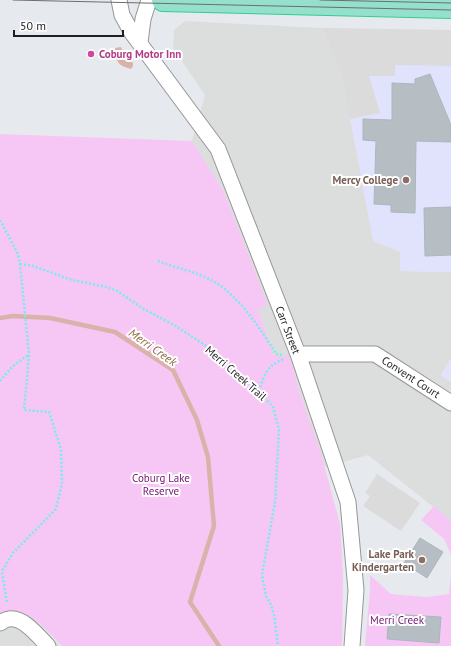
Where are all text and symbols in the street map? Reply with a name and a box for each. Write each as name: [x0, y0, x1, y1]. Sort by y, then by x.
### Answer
scale bar: [14, 12, 123, 38]
text: 50 m: [20, 18, 46, 33]
place label: Coburg Motor Inn: [99, 47, 181, 61]
marker: Coburg Motor Inn: [86, 49, 96, 59]
place label: Mercy College: [333, 173, 398, 187]
marker: Mercy College: [401, 175, 411, 185]
street label: Carr Street: [272, 304, 304, 356]
water label: Merri Creek: [126, 325, 180, 369]
street label: Merri Creek Trail: [203, 343, 270, 404]
street label: Convent Court: [379, 353, 443, 401]
park label: Coburg Lake Reserve: [132, 471, 190, 498]
place label: Lake Park Kindergarten: [352, 547, 415, 574]
marker: Lake Park Kindergarten: [417, 555, 427, 565]
park label: Merri Creek: [370, 613, 425, 627]

